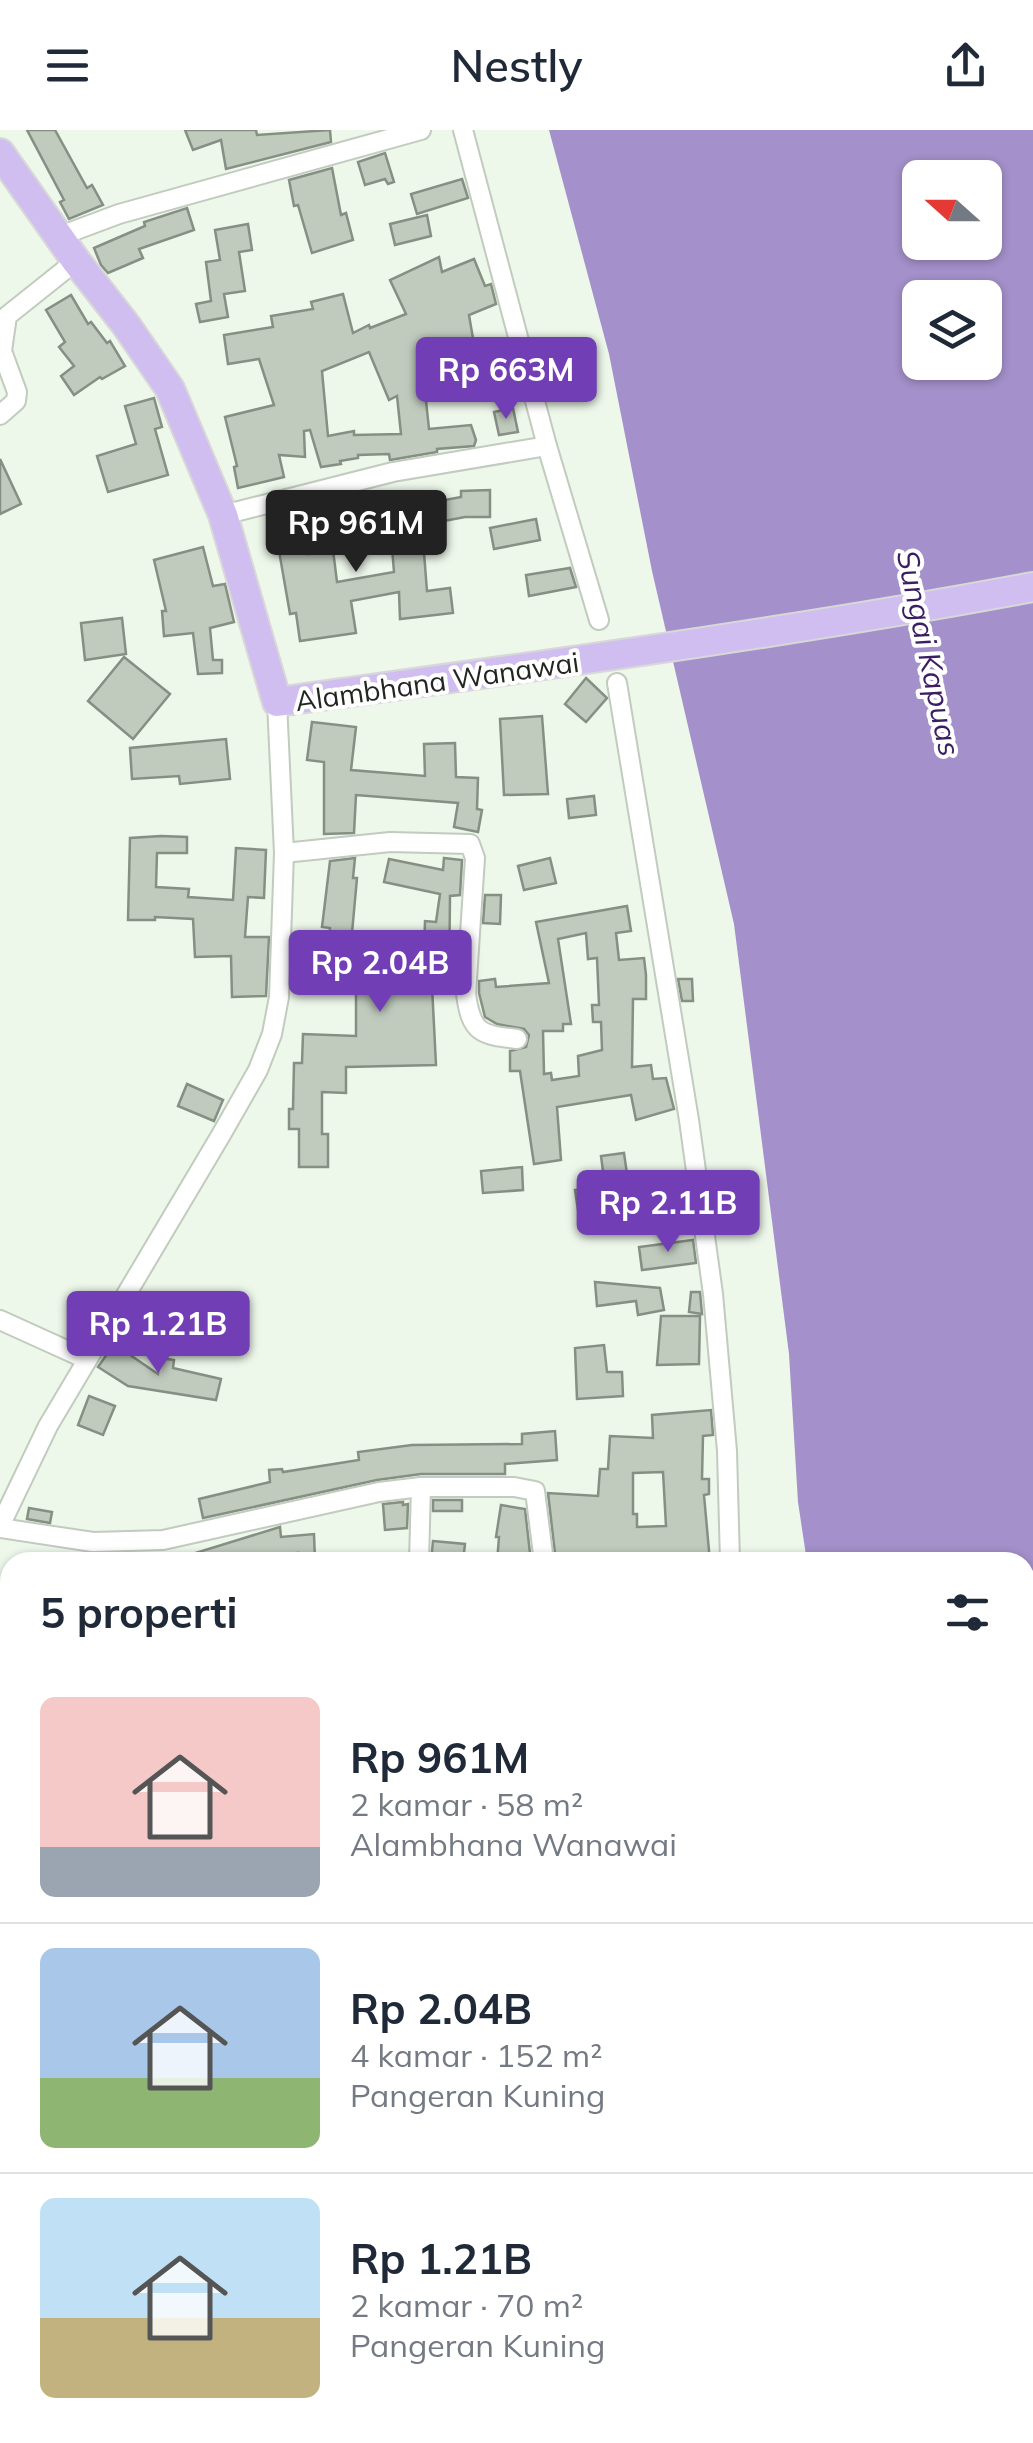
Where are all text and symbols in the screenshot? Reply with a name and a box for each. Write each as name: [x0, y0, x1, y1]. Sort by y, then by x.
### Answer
text: Nestly: [450, 37, 583, 93]
icon: menu: [40, 38, 95, 93]
icon: share: [938, 38, 993, 93]
north arrow: [902, 160, 1002, 260]
map controls: [902, 160, 1002, 380]
button: layers: [902, 280, 1002, 380]
pin: Rp 663M: [414, 337, 598, 422]
text: Rp 663M: [438, 349, 574, 389]
pin: Rp 961M: [264, 490, 448, 575]
text: Rp 961M: [288, 502, 424, 542]
water label: Sungai Kapuas: [889, 546, 969, 760]
street label: Alambhana Wanawai: [293, 644, 581, 718]
pin: Rp 2.04B: [277, 930, 483, 1015]
text: Rp 2.04B: [311, 942, 449, 982]
pin: Rp 2.11B: [565, 1170, 771, 1255]
text: Rp 2.11B: [599, 1182, 737, 1222]
pin: Rp 1.21B: [55, 1291, 261, 1376]
text: Rp 1.21B: [89, 1303, 227, 1343]
icon: filters: [940, 1585, 995, 1640]
text: 5 properti: [40, 1586, 237, 1639]
text: Rp 961M: [350, 1731, 529, 1784]
icon: home: [120, 1737, 240, 1857]
text: 2 kamar · 58 m²: [350, 1784, 583, 1824]
text: Alambhana Wanawai: [350, 1824, 677, 1864]
text: Rp 2.04B: [350, 1982, 532, 2035]
icon: home: [120, 1988, 240, 2108]
text: 4 kamar · 152 m²: [350, 2035, 602, 2075]
text: Pangeran Kuning: [350, 2075, 605, 2115]
text: Rp 1.21B: [350, 2232, 532, 2285]
icon: home: [120, 2238, 240, 2358]
text: 2 kamar · 70 m²: [350, 2285, 583, 2325]
text: Pangeran Kuning: [350, 2325, 605, 2365]

